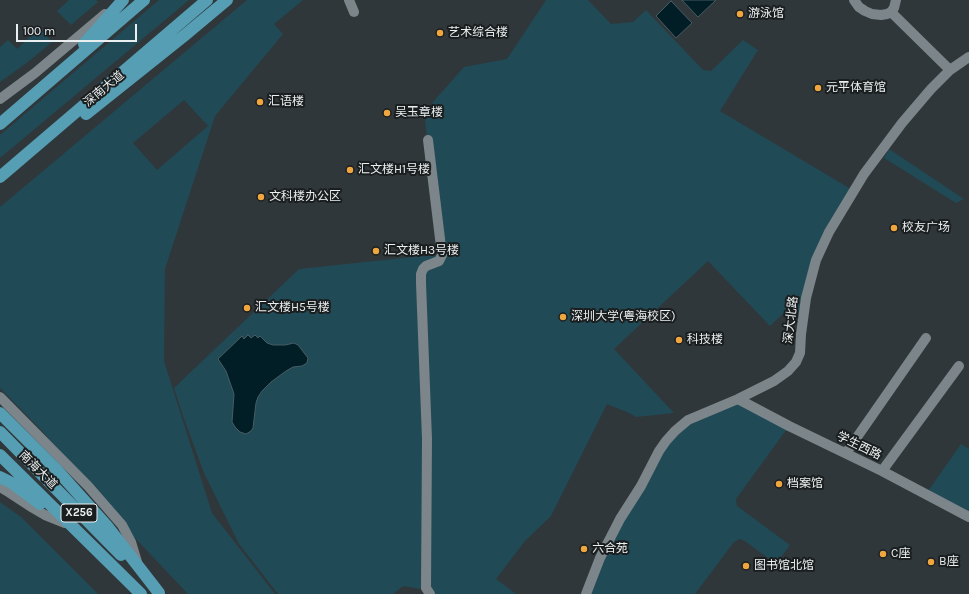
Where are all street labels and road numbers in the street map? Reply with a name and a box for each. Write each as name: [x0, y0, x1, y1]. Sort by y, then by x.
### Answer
street label: 深南大道: [81, 68, 127, 110]
street label: 深大北路: [781, 295, 801, 345]
street label: 学生西路: [834, 429, 884, 463]
street label: 南海大道: [16, 448, 60, 492]
road number: X256: [61, 504, 97, 522]

